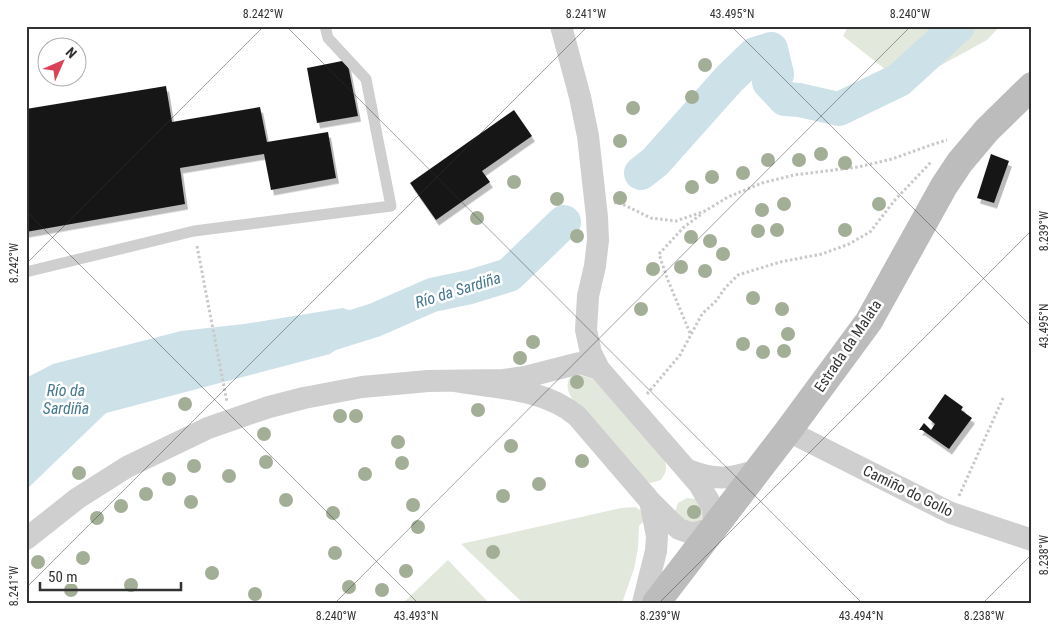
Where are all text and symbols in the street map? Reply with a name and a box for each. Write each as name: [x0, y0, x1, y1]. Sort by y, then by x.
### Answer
text: 8.242°W: [243, 7, 283, 21]
text: 8.241°W: [566, 7, 606, 21]
text: 43.495°N: [710, 7, 754, 21]
text: 8.240°W: [890, 7, 930, 21]
north arrow: [38, 38, 88, 88]
text: N: [63, 44, 80, 61]
text: 8.239°W: [1037, 211, 1051, 251]
text: 8.242°W: [7, 243, 21, 283]
water label: Río da Sardiña: [413, 268, 503, 312]
street label: Estrada da Malata: [811, 297, 885, 395]
text: 43.495°N: [1037, 304, 1051, 348]
water label: Río da Sardiña: [43, 381, 89, 418]
street label: Camiño do Gollo: [860, 461, 956, 521]
text: 8.238°W: [1037, 535, 1051, 575]
scale bar: [40, 559, 181, 591]
text: 8.241°W: [7, 566, 21, 606]
text: 50 m: [48, 568, 78, 586]
text: 8.240°W: [316, 609, 356, 623]
text: 43.493°N: [394, 609, 438, 623]
text: 8.239°W: [640, 609, 680, 623]
text: 43.494°N: [839, 609, 883, 623]
text: 8.238°W: [964, 609, 1004, 623]

